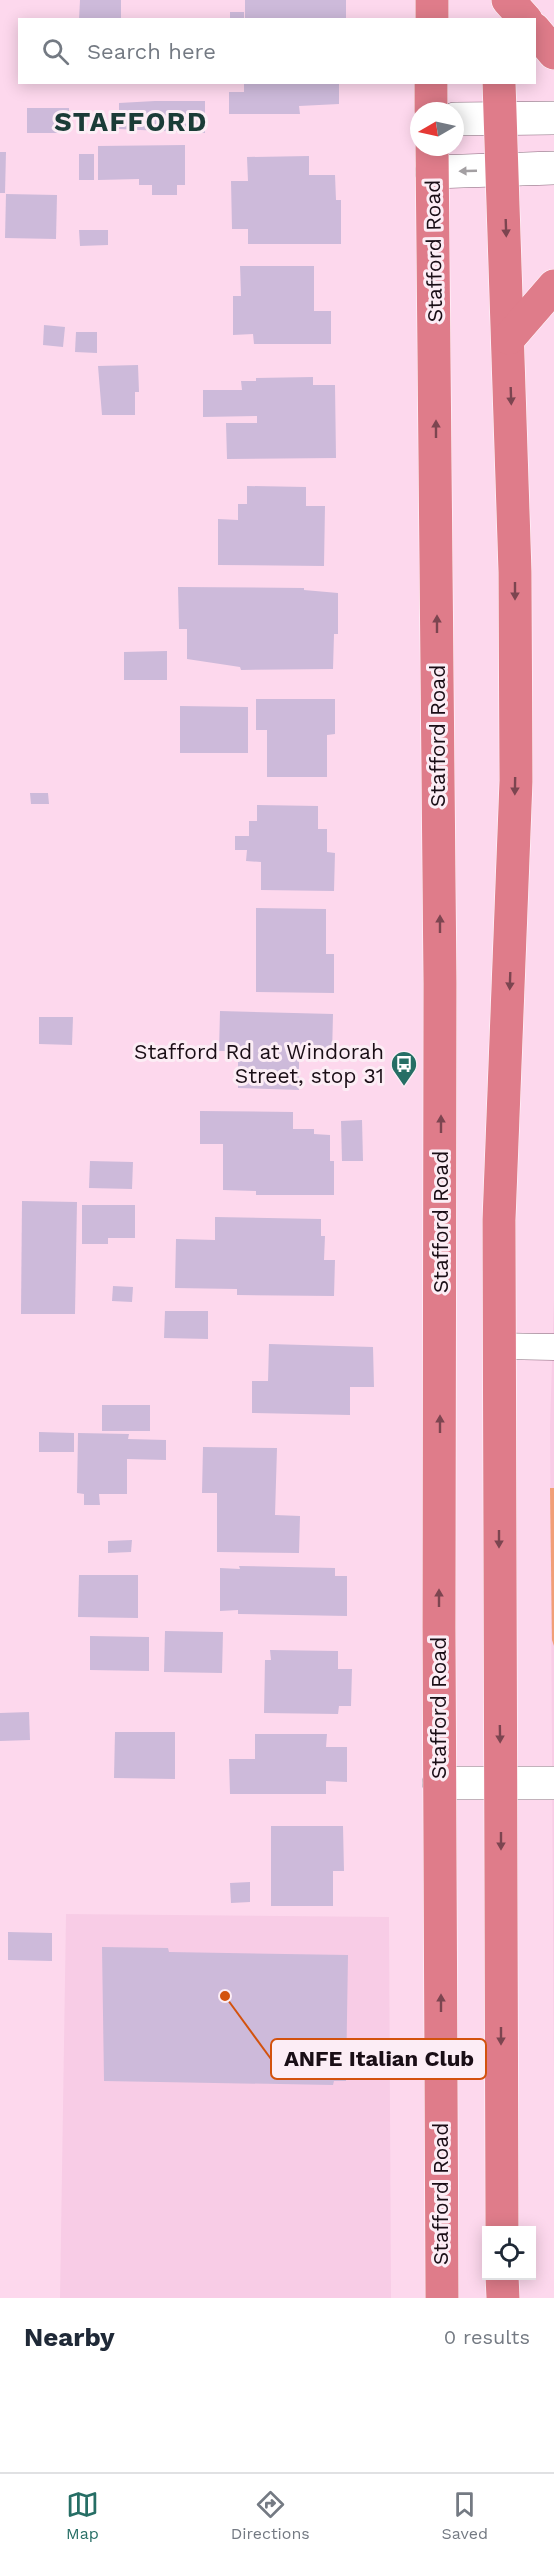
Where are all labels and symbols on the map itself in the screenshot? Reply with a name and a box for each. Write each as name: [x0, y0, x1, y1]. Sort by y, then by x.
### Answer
north arrow: [410, 102, 464, 156]
district label: STAFFORD: [54, 106, 208, 138]
one-way arrow: [458, 166, 477, 175]
street label: Stafford Road: [420, 179, 447, 323]
one-way arrow: [501, 219, 510, 238]
one-way arrow: [506, 386, 515, 405]
one-way arrow: [431, 420, 441, 439]
one-way arrow: [510, 581, 520, 600]
one-way arrow: [432, 615, 442, 634]
street label: Stafford Road: [425, 665, 450, 807]
one-way arrow: [511, 776, 520, 795]
one-way arrow: [435, 915, 445, 934]
one-way arrow: [505, 971, 515, 990]
place label: Stafford Rd at Windorah Street, stop 31: [134, 1039, 384, 1088]
bus stop icon: Stafford Rd at Windorah Street, stop 31: [389, 1049, 419, 1087]
one-way arrow: [436, 1114, 446, 1133]
street label: Stafford Road: [428, 1151, 453, 1293]
one-way arrow: [435, 1414, 445, 1433]
one-way arrow: [494, 1530, 504, 1549]
one-way arrow: [434, 1589, 444, 1608]
street label: Stafford Road: [426, 1637, 451, 1779]
one-way arrow: [495, 1725, 505, 1744]
one-way arrow: [496, 1831, 506, 1850]
one-way arrow: [436, 1994, 446, 2013]
one-way arrow: [496, 2026, 506, 2045]
callout: ANFE Italian Club: [271, 2039, 486, 2079]
text: ANFE Italian Club: [284, 2046, 474, 2071]
street label: Stafford Road: [428, 2123, 453, 2265]

